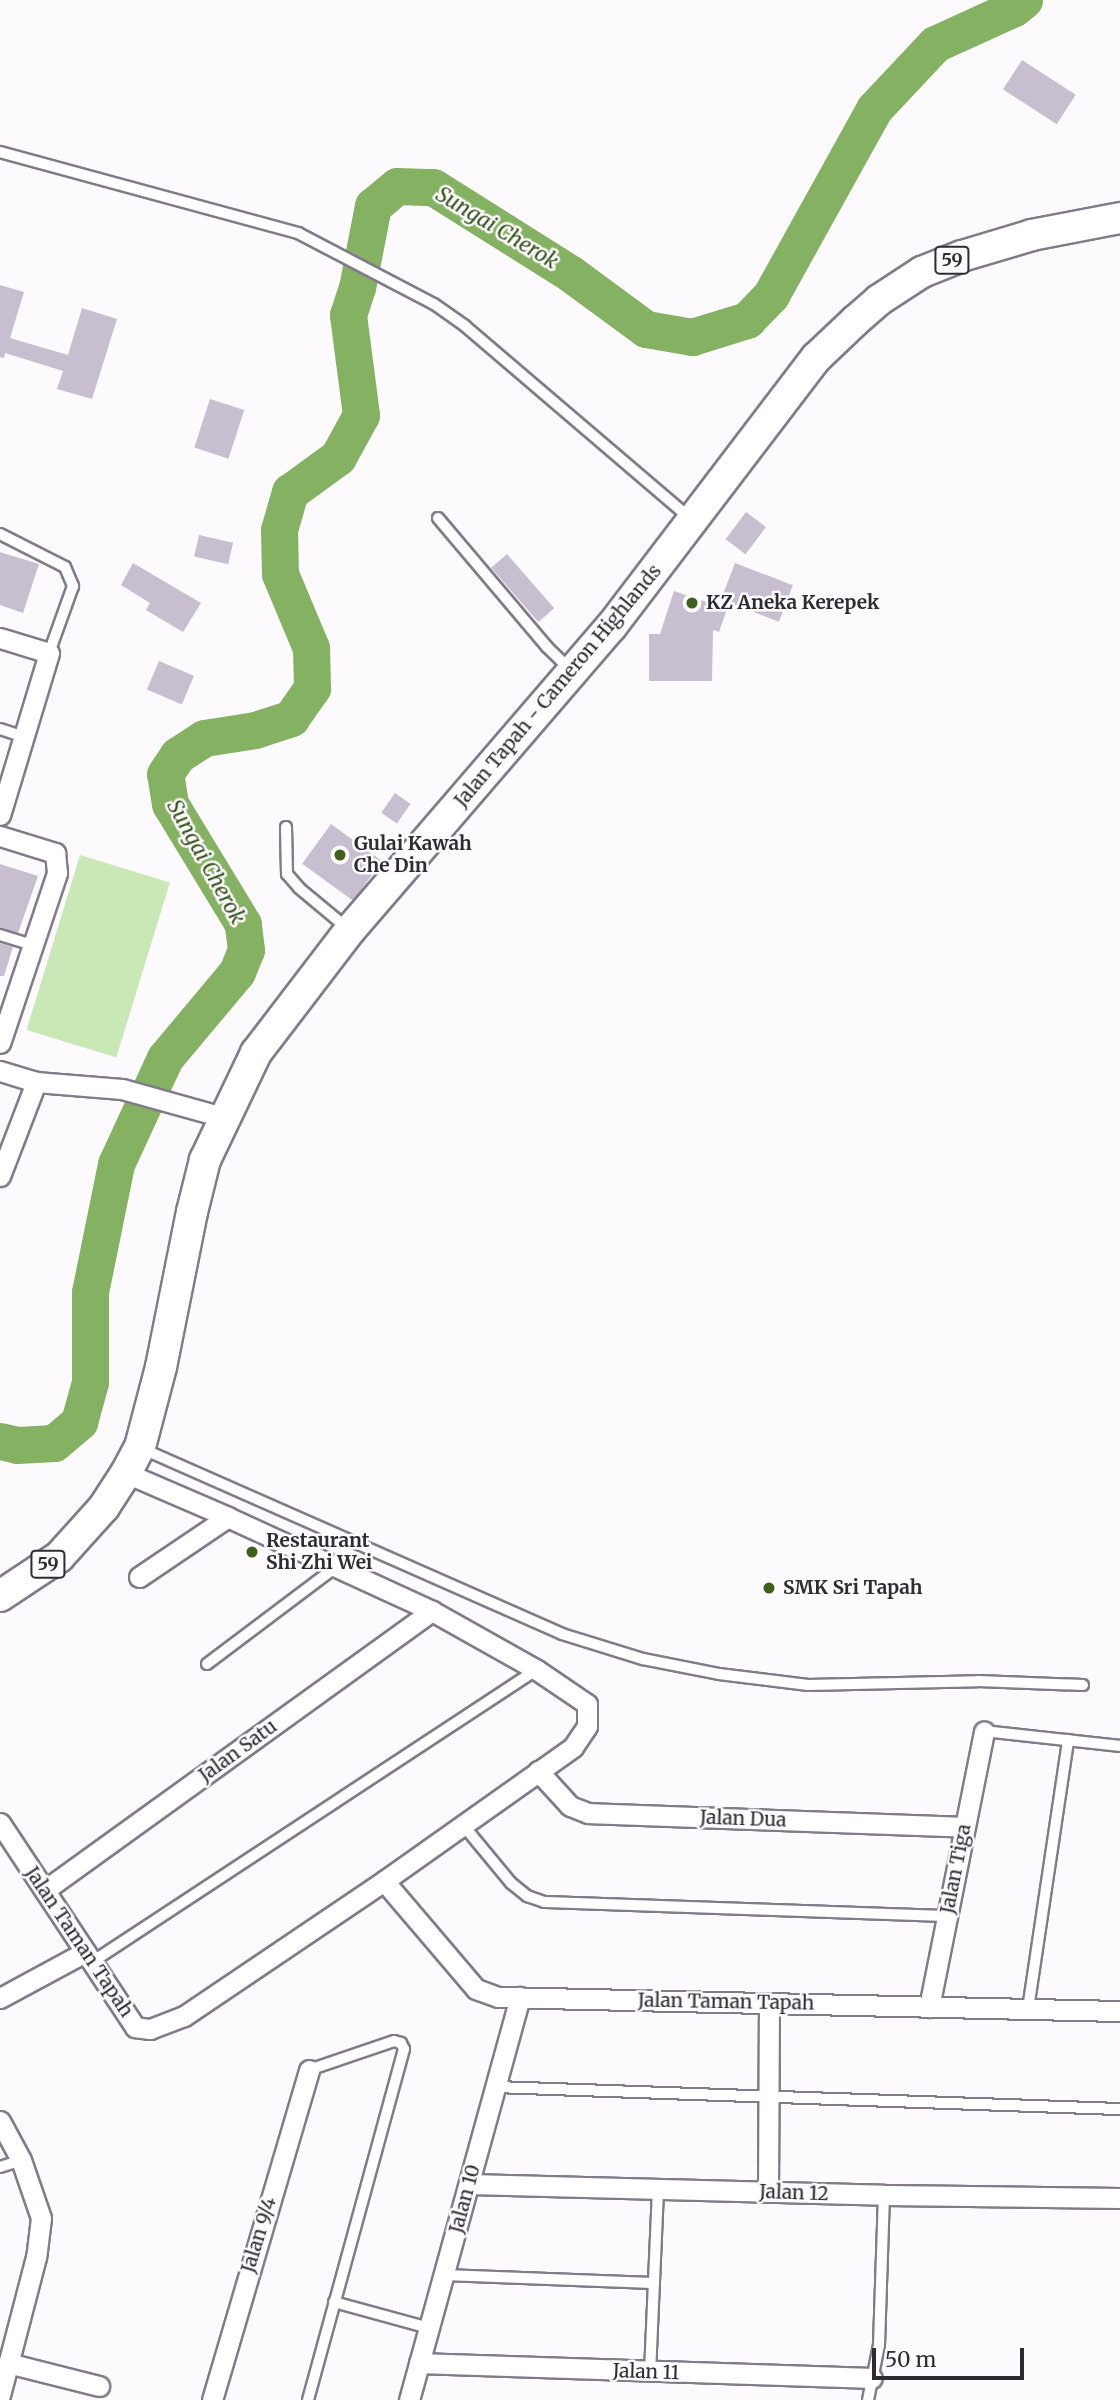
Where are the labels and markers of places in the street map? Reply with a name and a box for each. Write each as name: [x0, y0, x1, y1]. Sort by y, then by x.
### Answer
place label: KZ Aneka Kerepek: [706, 592, 879, 614]
marker: KZ Aneka Kerepek: [684, 595, 700, 611]
place label: Gulai Kawah Che Din: [354, 833, 472, 877]
marker: Gulai Kawah Che Din: [332, 847, 348, 863]
place label: Restaurant Shi Zhi Wei: [266, 1530, 372, 1574]
marker: Restaurant Shi Zhi Wei: [244, 1544, 260, 1560]
place label: SMK Sri Tapah: [783, 1577, 922, 1599]
marker: SMK Sri Tapah: [761, 1580, 777, 1596]

